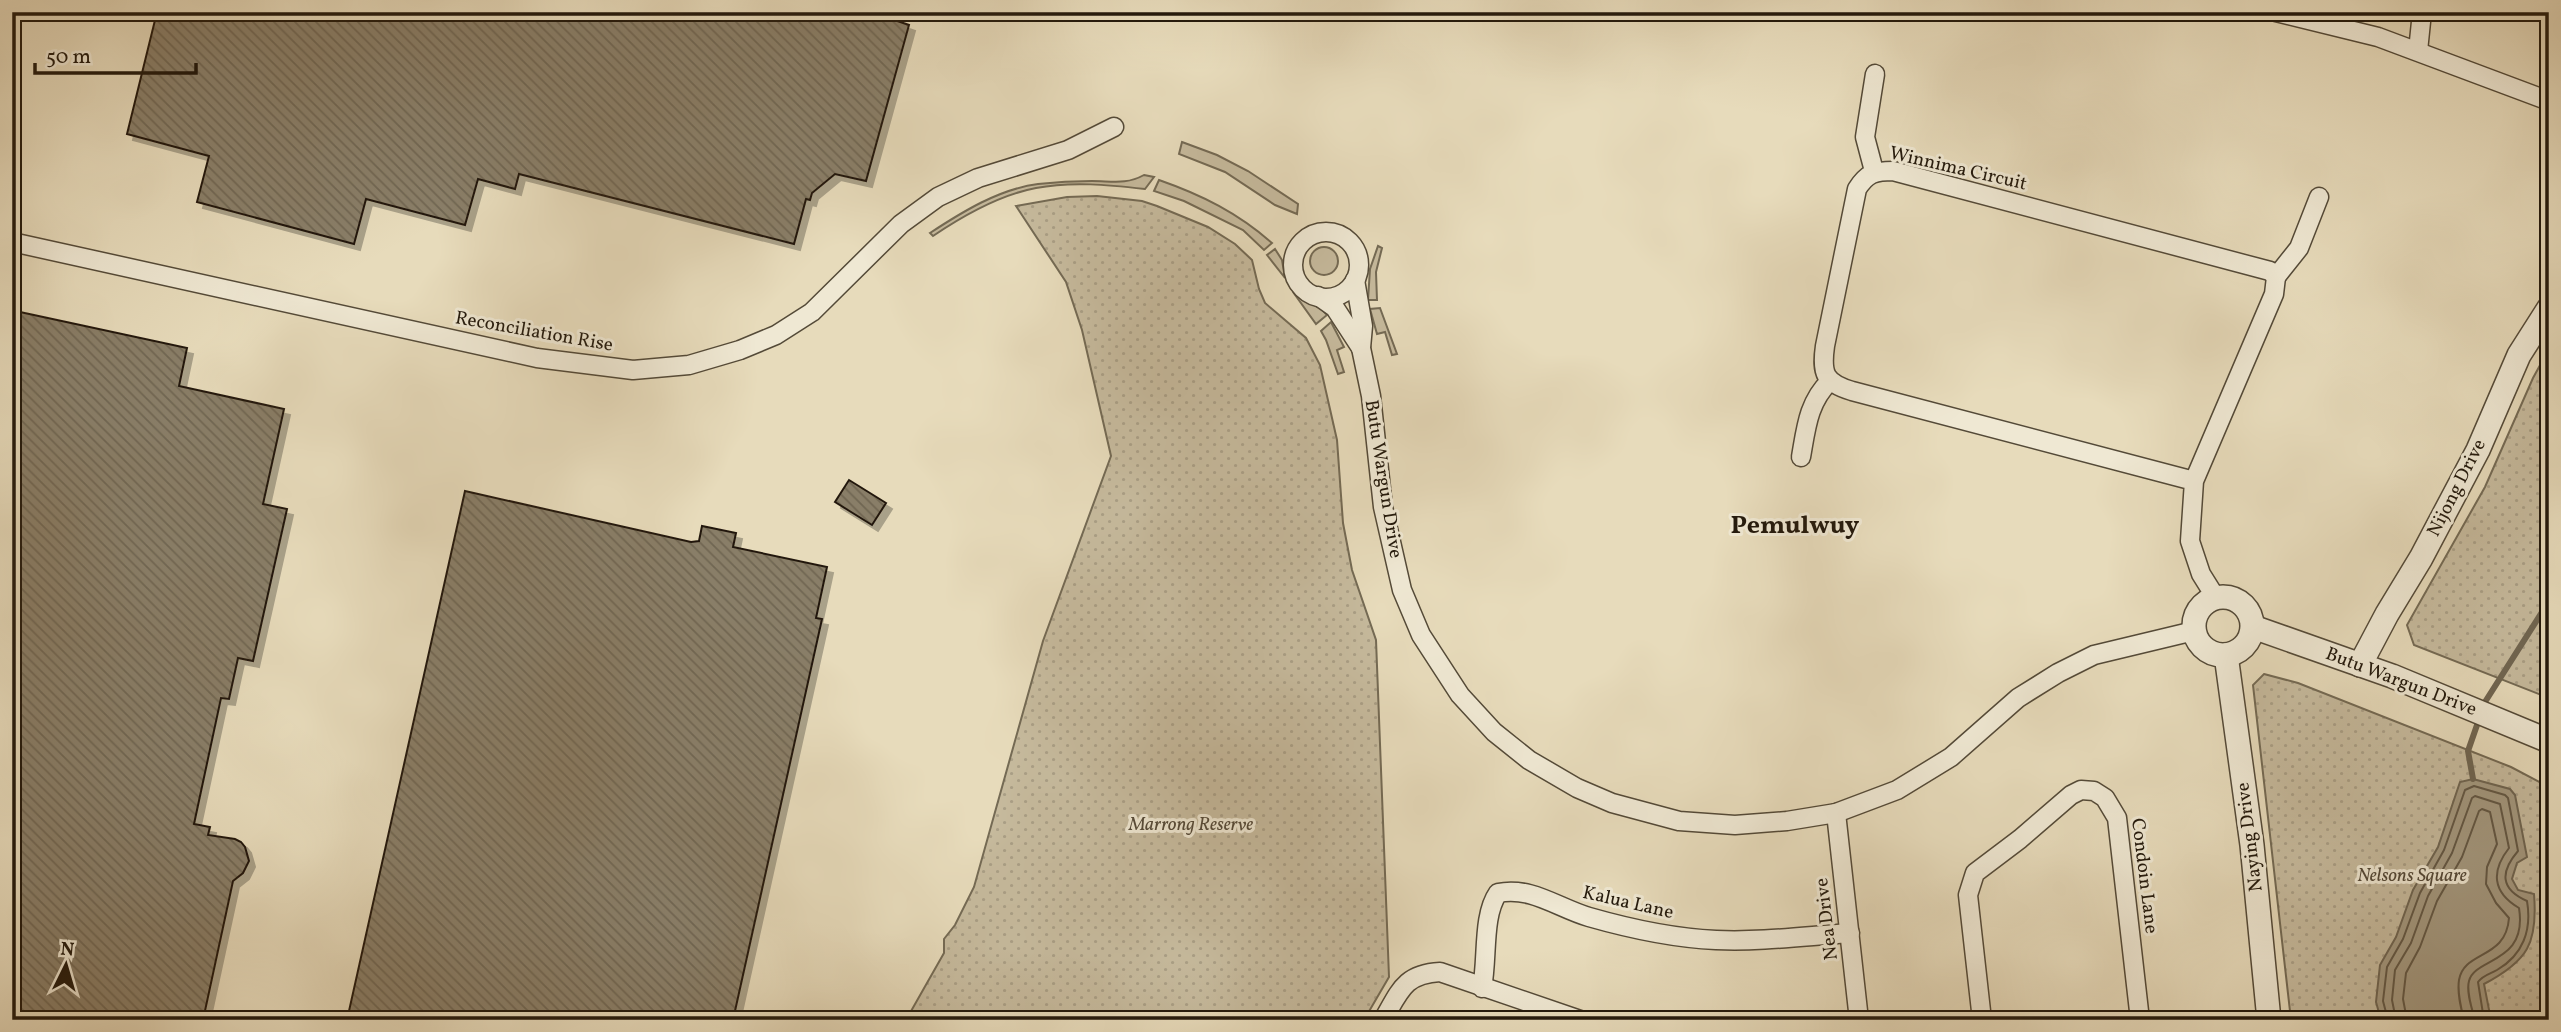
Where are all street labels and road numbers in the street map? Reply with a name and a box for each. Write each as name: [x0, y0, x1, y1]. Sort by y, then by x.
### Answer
street label: Winnima Circuit: [1887, 141, 2030, 198]
street label: Reconciliation Rise: [453, 305, 615, 359]
street label: Butu Wargun Drive: [1358, 398, 1408, 560]
street label: Nijong Drive: [2421, 435, 2493, 541]
street label: Butu Wargun Drive: [2322, 641, 2480, 723]
street label: Naying Drive: [2230, 781, 2270, 893]
street label: Condoin Lane: [2124, 817, 2164, 935]
street label: Nea Drive: [1809, 876, 1845, 962]
street label: Kalua Lane: [1580, 880, 1676, 926]

